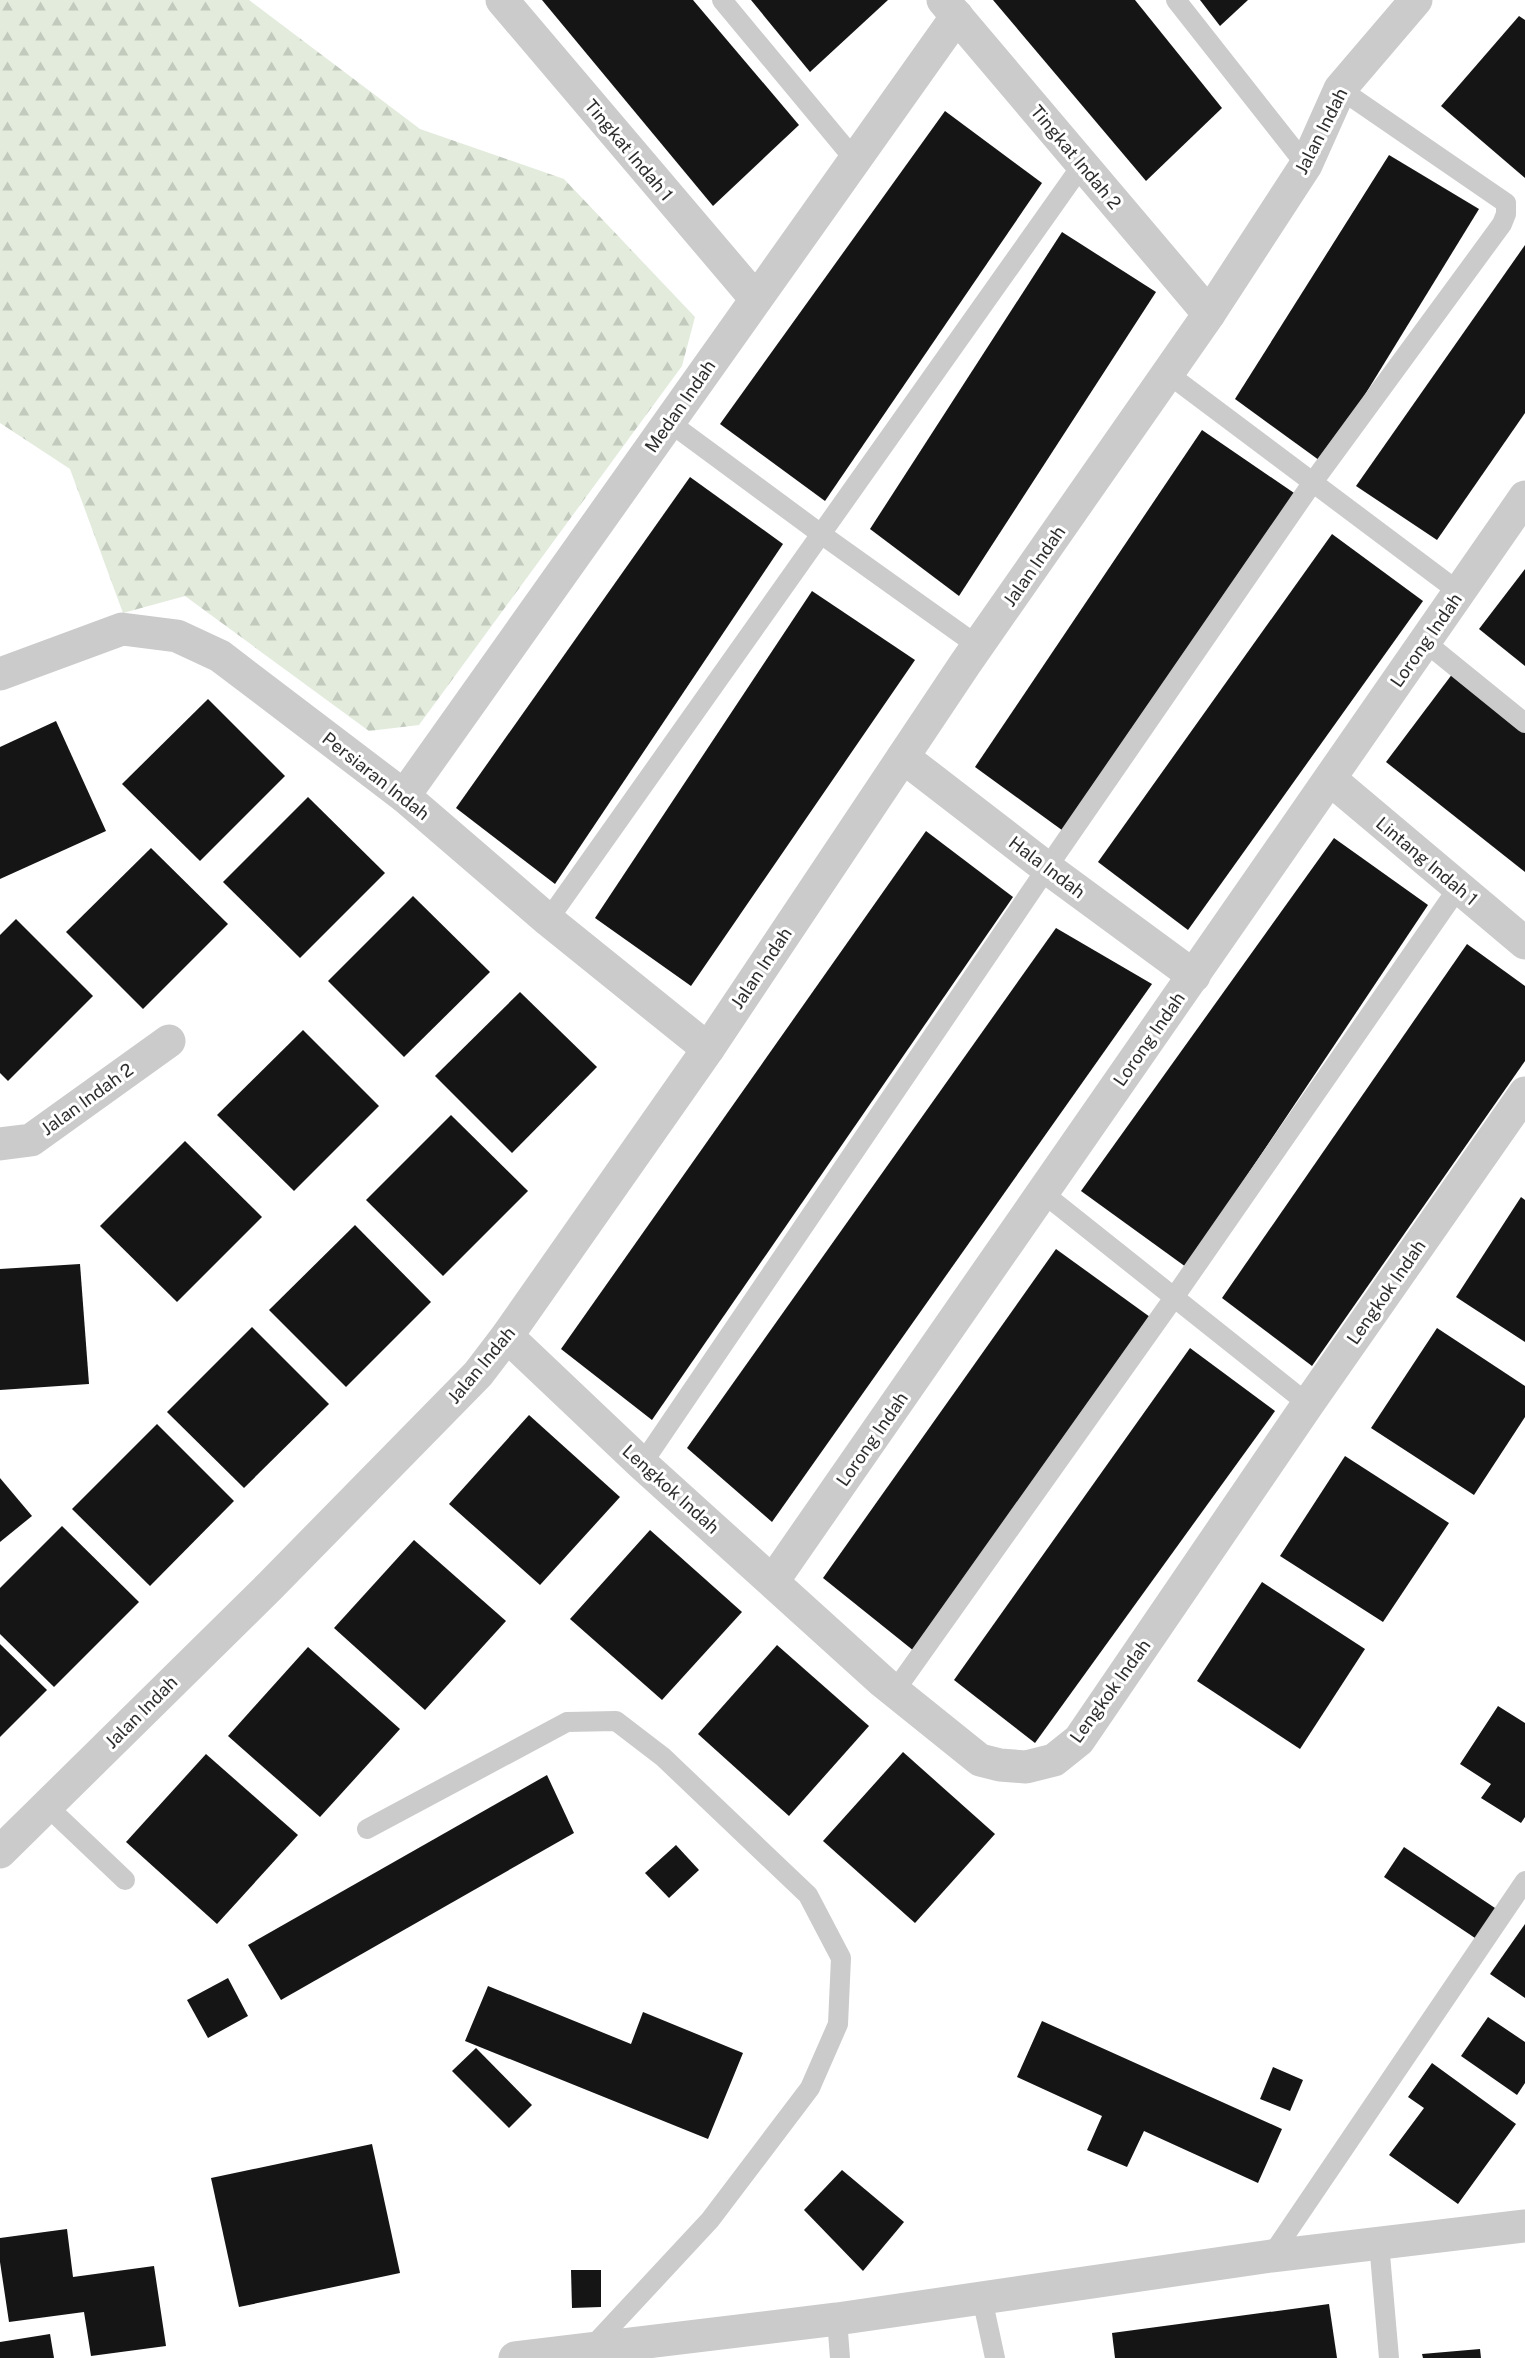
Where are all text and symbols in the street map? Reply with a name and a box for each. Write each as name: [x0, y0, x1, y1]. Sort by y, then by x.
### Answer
street label: Jalan Indah: [1290, 85, 1352, 177]
street label: Tingkat Indah 1: [580, 95, 678, 205]
street label: Tingkat Indah 2: [1026, 101, 1126, 213]
street label: Medan Indah: [640, 356, 720, 456]
street label: Jalan Indah: [999, 522, 1069, 610]
street label: Lorong Indah: [1386, 589, 1466, 691]
street label: Persiaran Indah: [318, 728, 434, 824]
street label: Lintang Indah 1: [1372, 812, 1482, 910]
street label: Hala Indah: [1005, 832, 1089, 902]
street label: Jalan Indah: [726, 923, 796, 1013]
street label: Lorong Indah: [1109, 988, 1189, 1090]
street label: Jalan Indah 2: [37, 1059, 137, 1139]
street label: Lengkok Indah: [1342, 1236, 1430, 1348]
street label: Jalan Indah: [443, 1322, 519, 1408]
street label: Lorong Indah: [832, 1388, 912, 1490]
street label: Lengkok Indah: [618, 1440, 724, 1538]
street label: Lengkok Indah: [1065, 1635, 1155, 1747]
street label: Jalan Indah: [100, 1671, 182, 1753]

